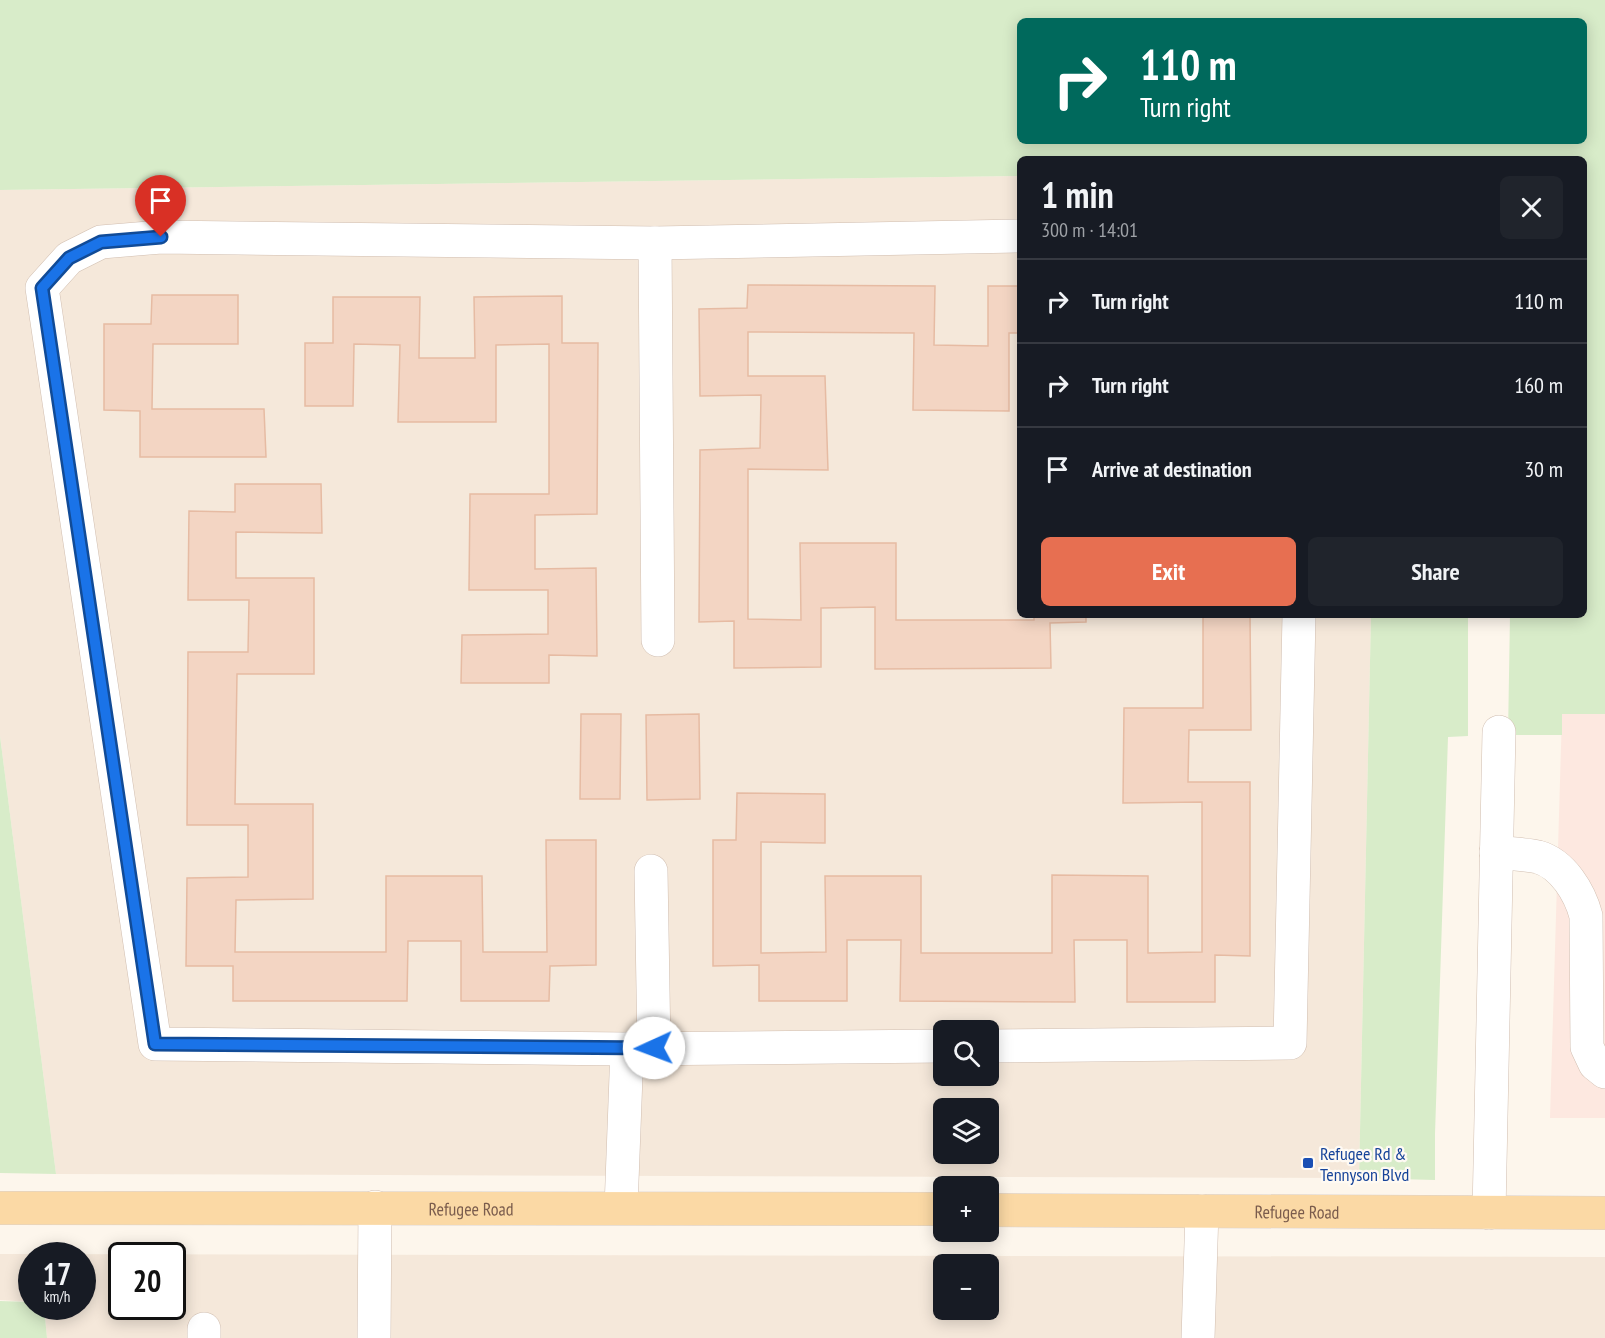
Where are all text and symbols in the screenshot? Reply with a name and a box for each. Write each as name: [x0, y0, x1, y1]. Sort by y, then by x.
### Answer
text: 110 m: [1140, 37, 1237, 92]
icon: right: [1041, 42, 1119, 120]
text: Turn right: [1140, 90, 1231, 124]
text: 1 min: [1041, 171, 1114, 218]
pin: [135, 175, 186, 237]
button: close: [1500, 176, 1563, 239]
icon: arrive: [144, 184, 177, 217]
text: 300 m · 14:01: [1041, 217, 1138, 243]
icon: right: [1041, 285, 1074, 318]
text: Turn right: [1092, 287, 1169, 315]
text: 110 m: [1514, 287, 1563, 315]
icon: right: [1041, 369, 1074, 402]
text: Turn right: [1092, 371, 1169, 399]
text: 160 m: [1514, 371, 1563, 399]
icon: arrive: [1041, 453, 1074, 486]
text: Arrive at destination: [1092, 455, 1252, 483]
text: 30 m: [1524, 455, 1563, 483]
button: Exit: [1041, 537, 1296, 606]
button: Share: [1308, 537, 1563, 606]
position arrow: [622, 1016, 686, 1080]
map controls: [933, 1020, 999, 1320]
button: search: [933, 1020, 999, 1086]
button: layers: [933, 1098, 999, 1164]
place label: Refugee Rd & Tennyson Blvd: [1320, 1142, 1409, 1186]
marker: Refugee Rd & Tennyson Blvd: [1301, 1156, 1315, 1170]
button: +: [933, 1176, 999, 1242]
street label: Refugee Road: [429, 1197, 513, 1220]
street label: Refugee Road: [1254, 1200, 1340, 1223]
speed limit sign: 20: [108, 1242, 186, 1320]
text: 17: [43, 1254, 71, 1293]
button: −: [933, 1254, 999, 1320]
text: km/h: [44, 1287, 70, 1306]

